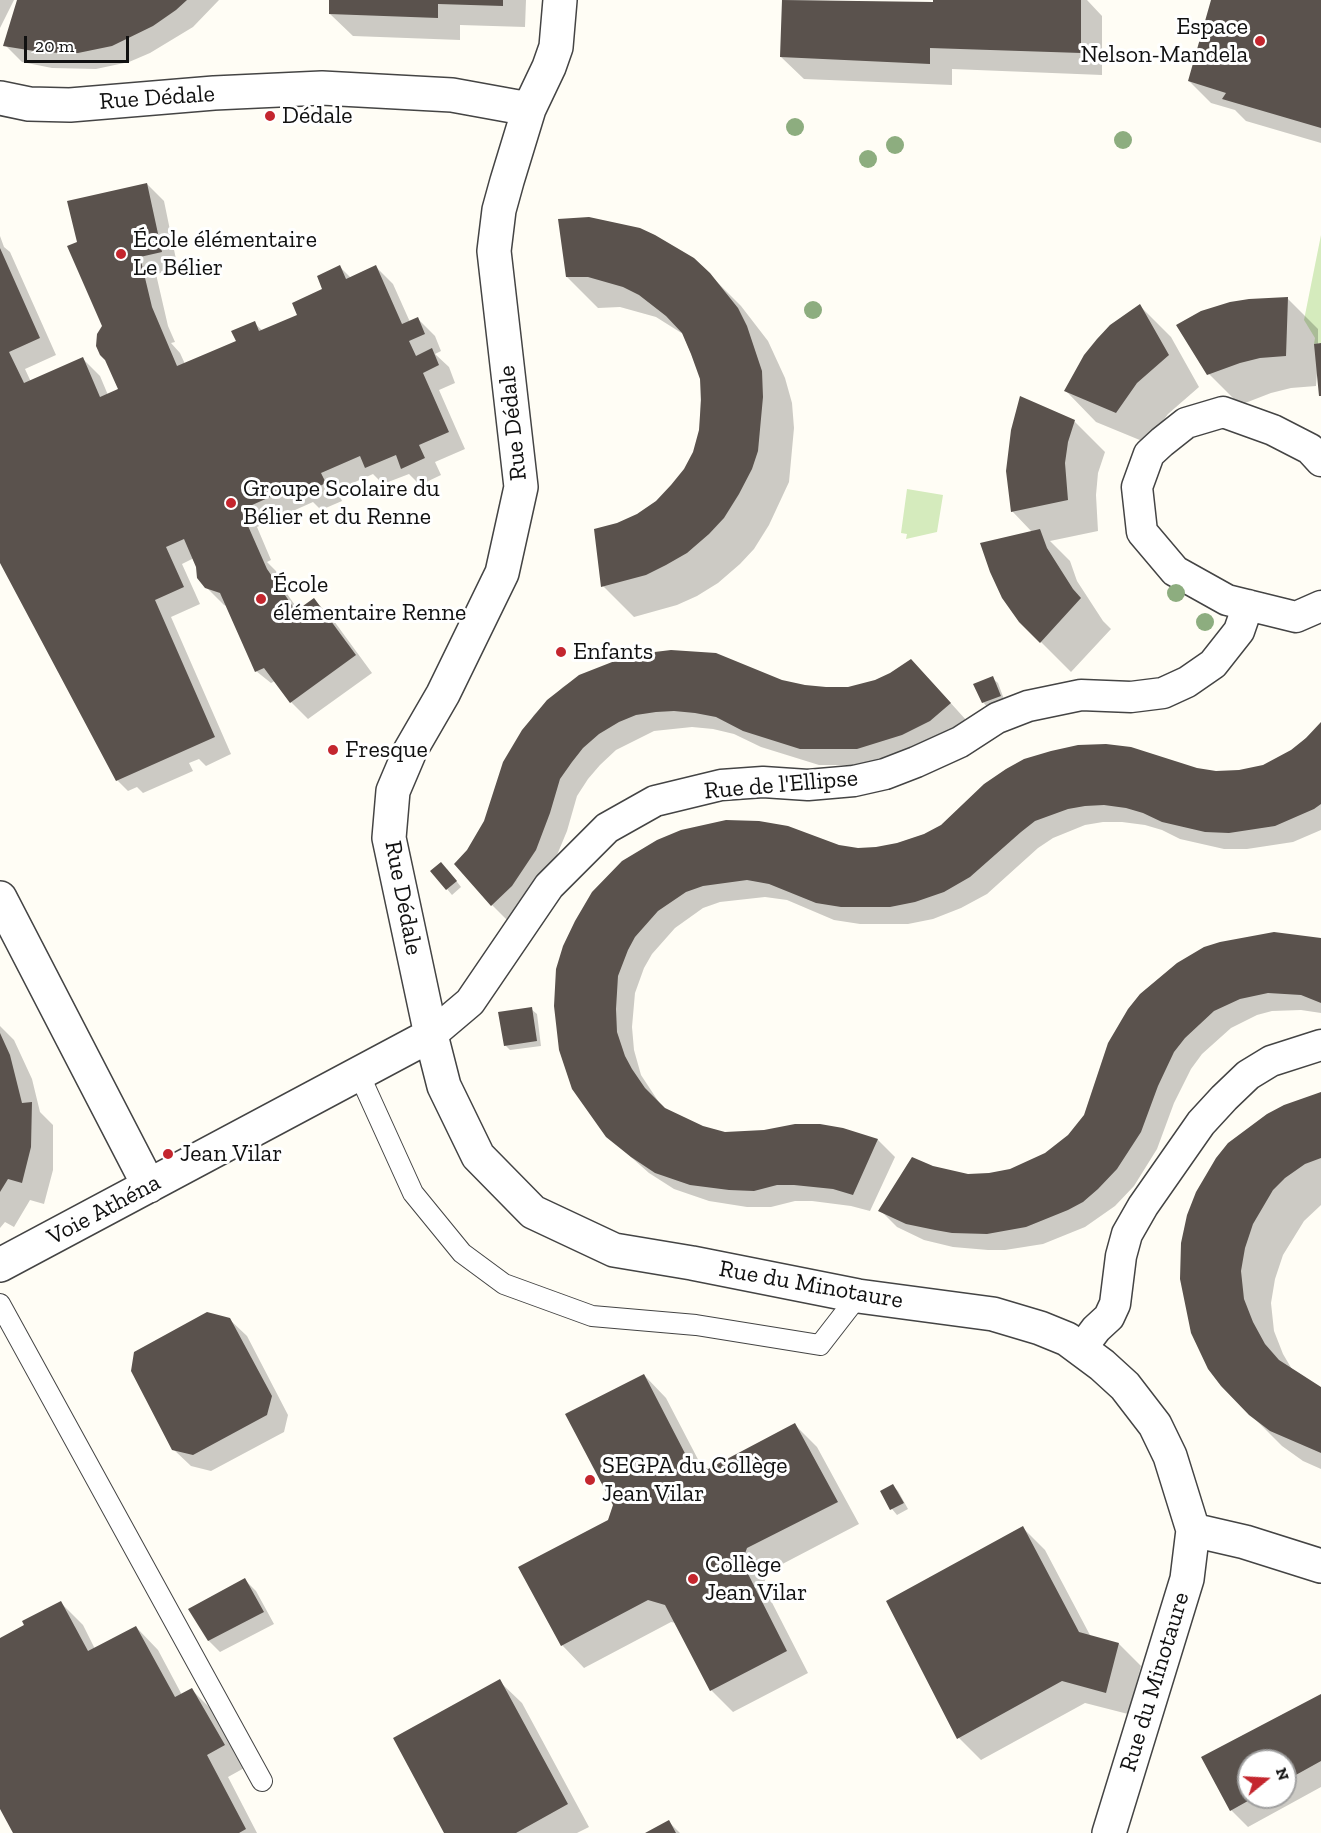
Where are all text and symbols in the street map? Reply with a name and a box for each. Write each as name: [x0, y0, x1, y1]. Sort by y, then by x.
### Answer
place label: Espace Nelson-Mandela: [1080, 13, 1248, 69]
scale bar: [27, 24, 132, 62]
marker: Espace Nelson-Mandela: [1253, 34, 1267, 48]
text: 20 m: [35, 35, 74, 57]
street label: Rue Dédale: [98, 80, 216, 116]
place label: Dédale: [282, 102, 353, 130]
marker: Dédale: [263, 109, 277, 123]
place label: École élémentaire Le Bélier: [133, 226, 317, 282]
marker: École élémentaire Le Bélier: [114, 247, 128, 261]
street label: Rue Dédale: [493, 364, 533, 482]
place label: Groupe Scolaire du Bélier et du Renne: [243, 475, 440, 531]
marker: Groupe Scolaire du Bélier et du Renne: [224, 496, 238, 510]
place label: École élémentaire Renne: [273, 571, 466, 627]
marker: École élémentaire Renne: [254, 592, 268, 606]
place label: Enfants: [573, 638, 653, 666]
marker: Enfants: [554, 645, 568, 659]
place label: Fresque: [345, 736, 428, 764]
marker: Fresque: [326, 743, 340, 757]
street label: Rue de l'Ellipse: [703, 764, 859, 806]
street label: Rue Dédale: [378, 838, 428, 958]
place label: Jean Vilar: [180, 1140, 282, 1168]
marker: Jean Vilar: [161, 1147, 175, 1161]
street label: Voie Athéna: [43, 1168, 165, 1252]
street label: Rue du Minotaure: [717, 1255, 905, 1315]
place label: SEGPA du Collège Jean Vilar: [602, 1452, 787, 1508]
marker: SEGPA du Collège Jean Vilar: [583, 1473, 597, 1487]
place label: Collège Jean Vilar: [705, 1551, 807, 1607]
marker: Collège Jean Vilar: [686, 1572, 700, 1586]
street label: Rue du Minotaure: [1114, 1589, 1196, 1775]
north arrow: [1237, 1749, 1297, 1809]
text: N: [1272, 1765, 1294, 1783]

